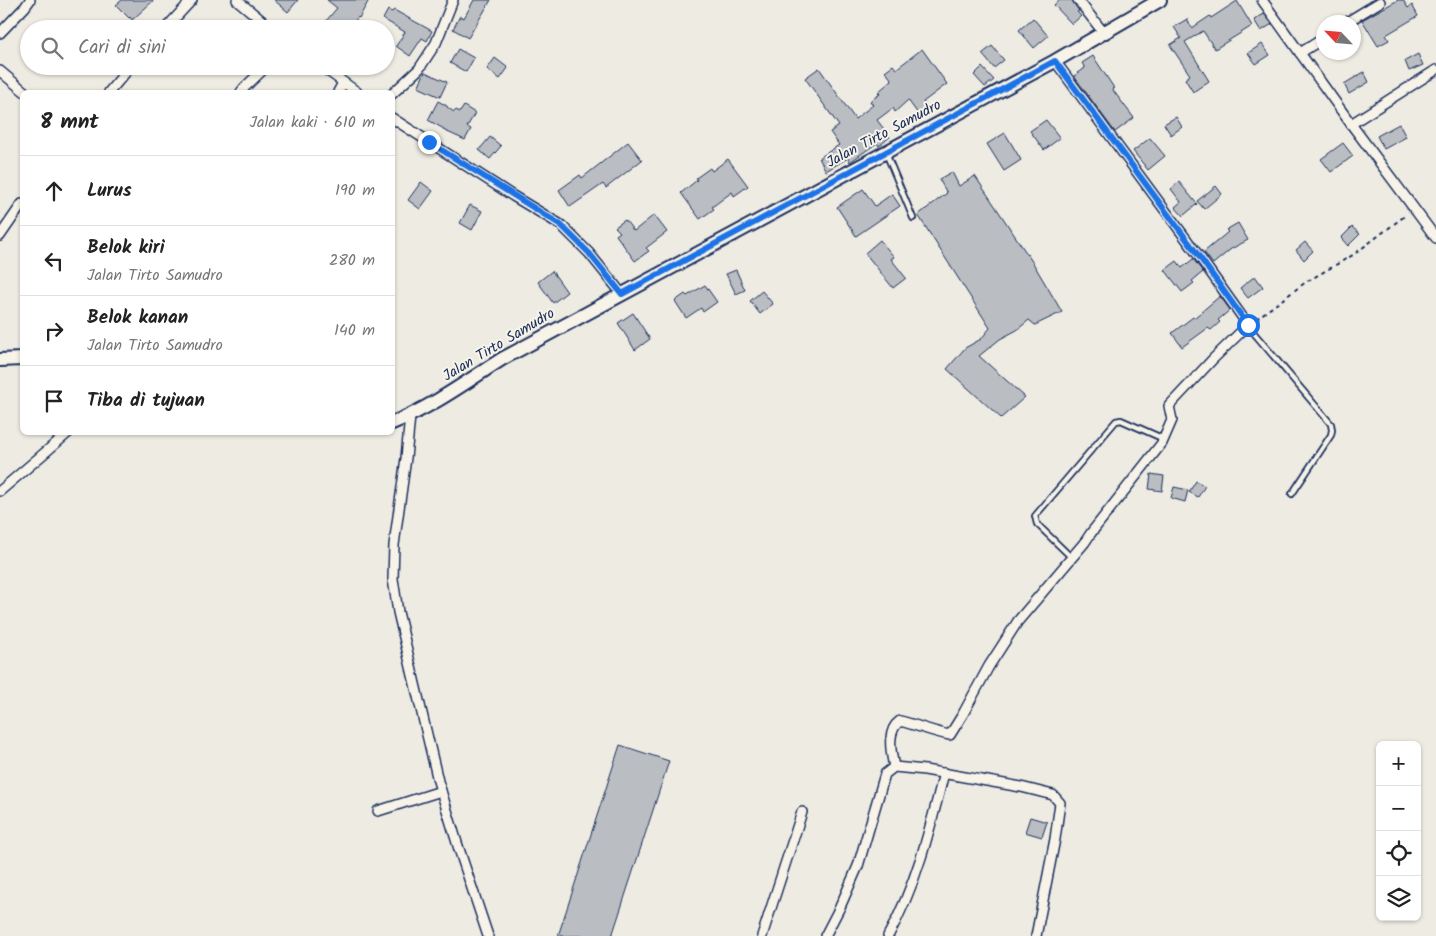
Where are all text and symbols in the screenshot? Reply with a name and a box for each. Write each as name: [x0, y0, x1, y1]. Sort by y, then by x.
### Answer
north arrow: [1316, 15, 1361, 60]
search box: [20, 20, 395, 75]
text: Cari di sini: [78, 33, 166, 63]
icon: search: [38, 34, 66, 62]
street label: Jalan Tirto Samudro: [822, 93, 946, 174]
text: 8 mnt: [40, 106, 99, 139]
text: Jalan kaki · 610 m: [250, 110, 375, 135]
route end: [418, 131, 441, 154]
text: Lurus: [87, 176, 132, 206]
icon: ahead: [40, 177, 68, 205]
text: 190 m: [335, 178, 375, 203]
text: Belok kiri: [87, 233, 165, 263]
icon: left: [40, 247, 68, 275]
text: 280 m: [329, 248, 375, 273]
text: Jalan Tirto Samudro: [87, 263, 223, 288]
street label: Jalan Tirto Samudro: [438, 302, 560, 388]
text: Belok kanan: [87, 303, 188, 333]
route start: [1237, 314, 1260, 337]
icon: right: [40, 317, 68, 345]
text: 140 m: [334, 318, 375, 343]
text: Jalan Tirto Samudro: [87, 333, 223, 358]
text: Tiba di tujuan: [87, 386, 205, 416]
icon: arrive: [40, 387, 68, 415]
map controls: [1376, 741, 1421, 921]
button: +: [1376, 741, 1421, 786]
button: −: [1376, 786, 1421, 831]
button: locate: [1376, 831, 1421, 876]
button: layers: [1376, 876, 1421, 921]

